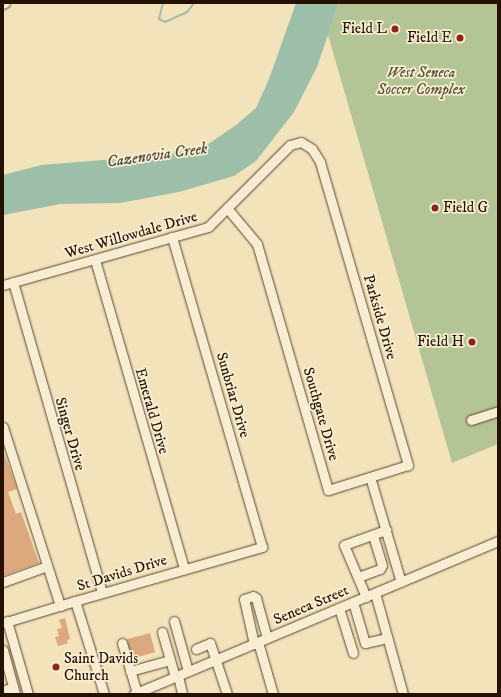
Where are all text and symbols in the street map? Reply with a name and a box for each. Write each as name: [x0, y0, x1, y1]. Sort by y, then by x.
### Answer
place label: Field L: [342, 20, 387, 38]
marker: Field L: [390, 24, 400, 34]
place label: Field E: [407, 29, 452, 47]
marker: Field E: [455, 33, 465, 43]
park label: West Seneca Soccer Complex: [377, 63, 465, 98]
water label: Cazenovia Creek: [105, 138, 209, 172]
place label: Field G: [443, 199, 488, 217]
marker: Field G: [430, 203, 440, 213]
street label: West Willowdale Drive: [63, 208, 199, 262]
street label: Parkside Drive: [359, 273, 401, 361]
place label: Field H: [417, 333, 464, 351]
marker: Field H: [467, 337, 477, 347]
street label: Sunbriar Drive: [212, 350, 254, 440]
street label: Southgate Drive: [299, 365, 343, 463]
street label: Emerald Drive: [131, 366, 173, 456]
street label: Singer Drive: [51, 395, 89, 473]
street label: St Davids Drive: [75, 551, 169, 595]
street label: Seneca Street: [271, 581, 351, 629]
place label: Saint Davids Church: [64, 649, 138, 684]
marker: Saint Davids Church: [51, 662, 61, 672]

